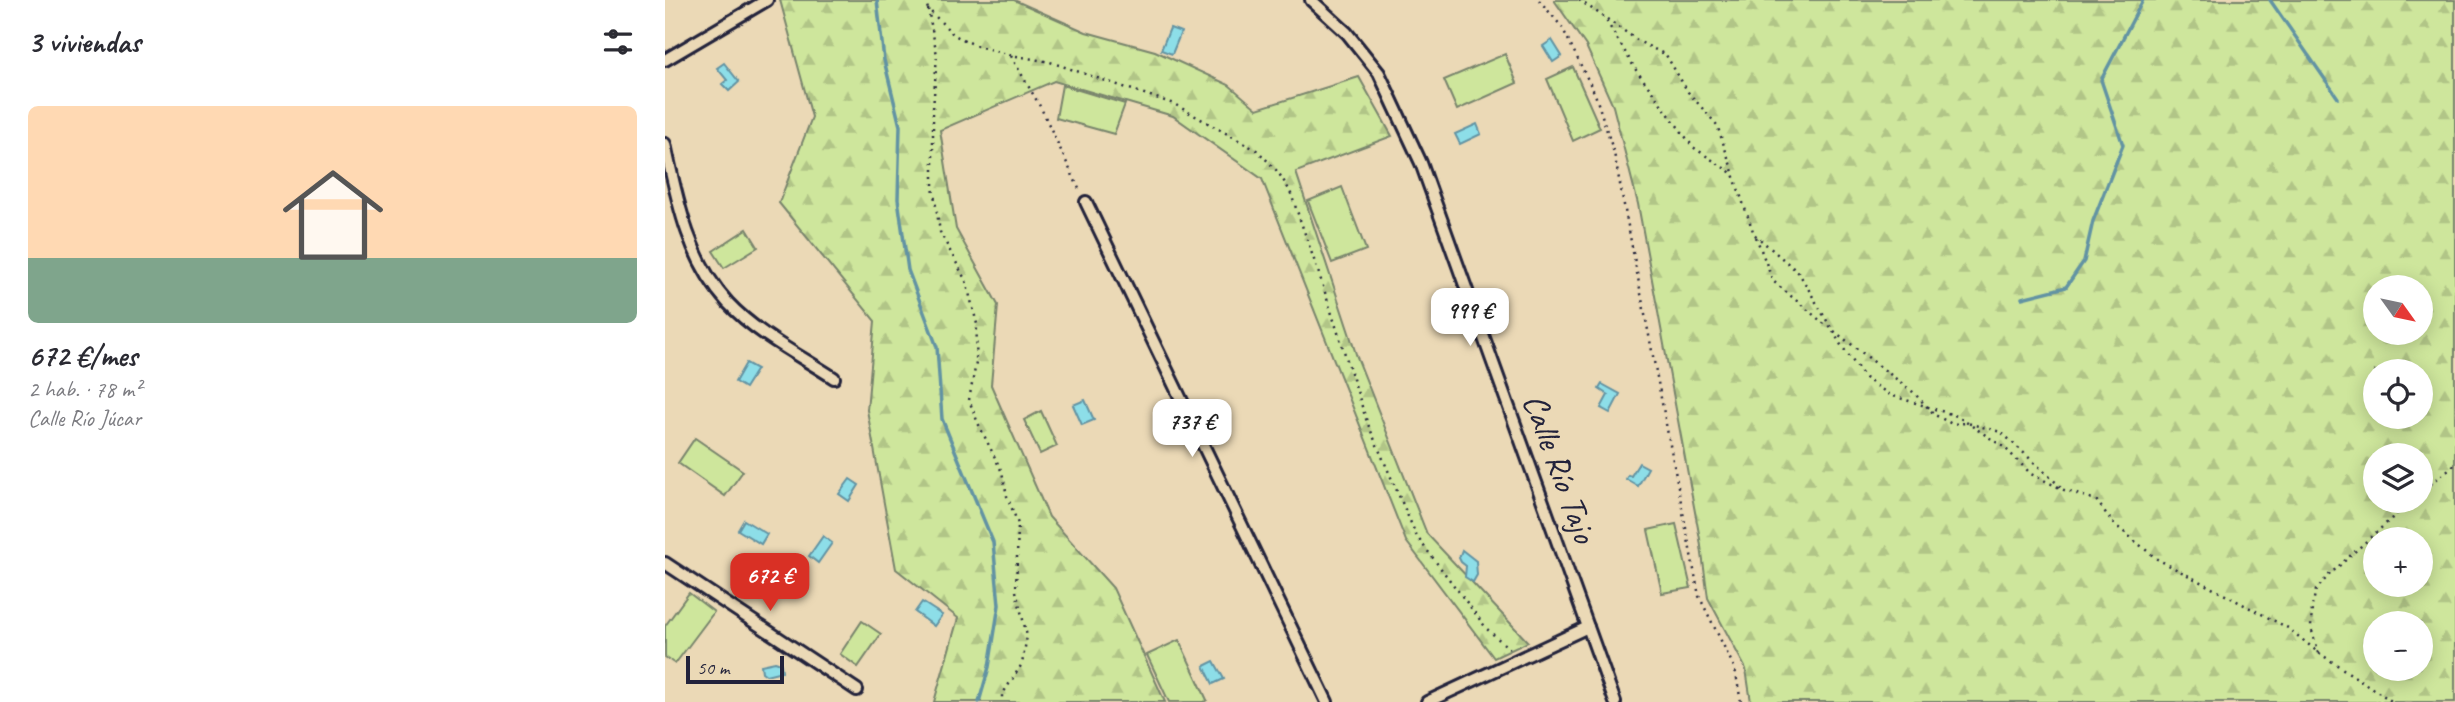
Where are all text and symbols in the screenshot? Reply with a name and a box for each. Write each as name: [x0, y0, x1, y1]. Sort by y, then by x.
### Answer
text: 3 viviendas: [28, 23, 140, 61]
icon: filters: [599, 23, 637, 61]
icon: home: [270, 152, 396, 278]
north arrow: [2363, 275, 2433, 345]
map controls: [2363, 275, 2433, 681]
pin: 999 €: [1421, 288, 1519, 348]
text: 999 €: [1447, 296, 1493, 325]
text: 672 €/mes: [28, 337, 137, 375]
button: locate: [2363, 359, 2433, 429]
text: 2 hab. · 78 m²: [28, 375, 141, 404]
street label: Calle Río Tajo: [1512, 387, 1608, 550]
pin: 737 €: [1143, 400, 1241, 459]
text: Calle Río Júcar: [28, 404, 141, 433]
text: 737 €: [1169, 407, 1215, 436]
button: layers: [2363, 443, 2433, 513]
button: +: [2363, 527, 2433, 597]
pin: 672 €: [721, 554, 819, 613]
text: 672 €: [746, 561, 794, 590]
button: −: [2363, 611, 2433, 681]
scale bar: [686, 653, 784, 685]
text: 50 m: [697, 656, 729, 680]

